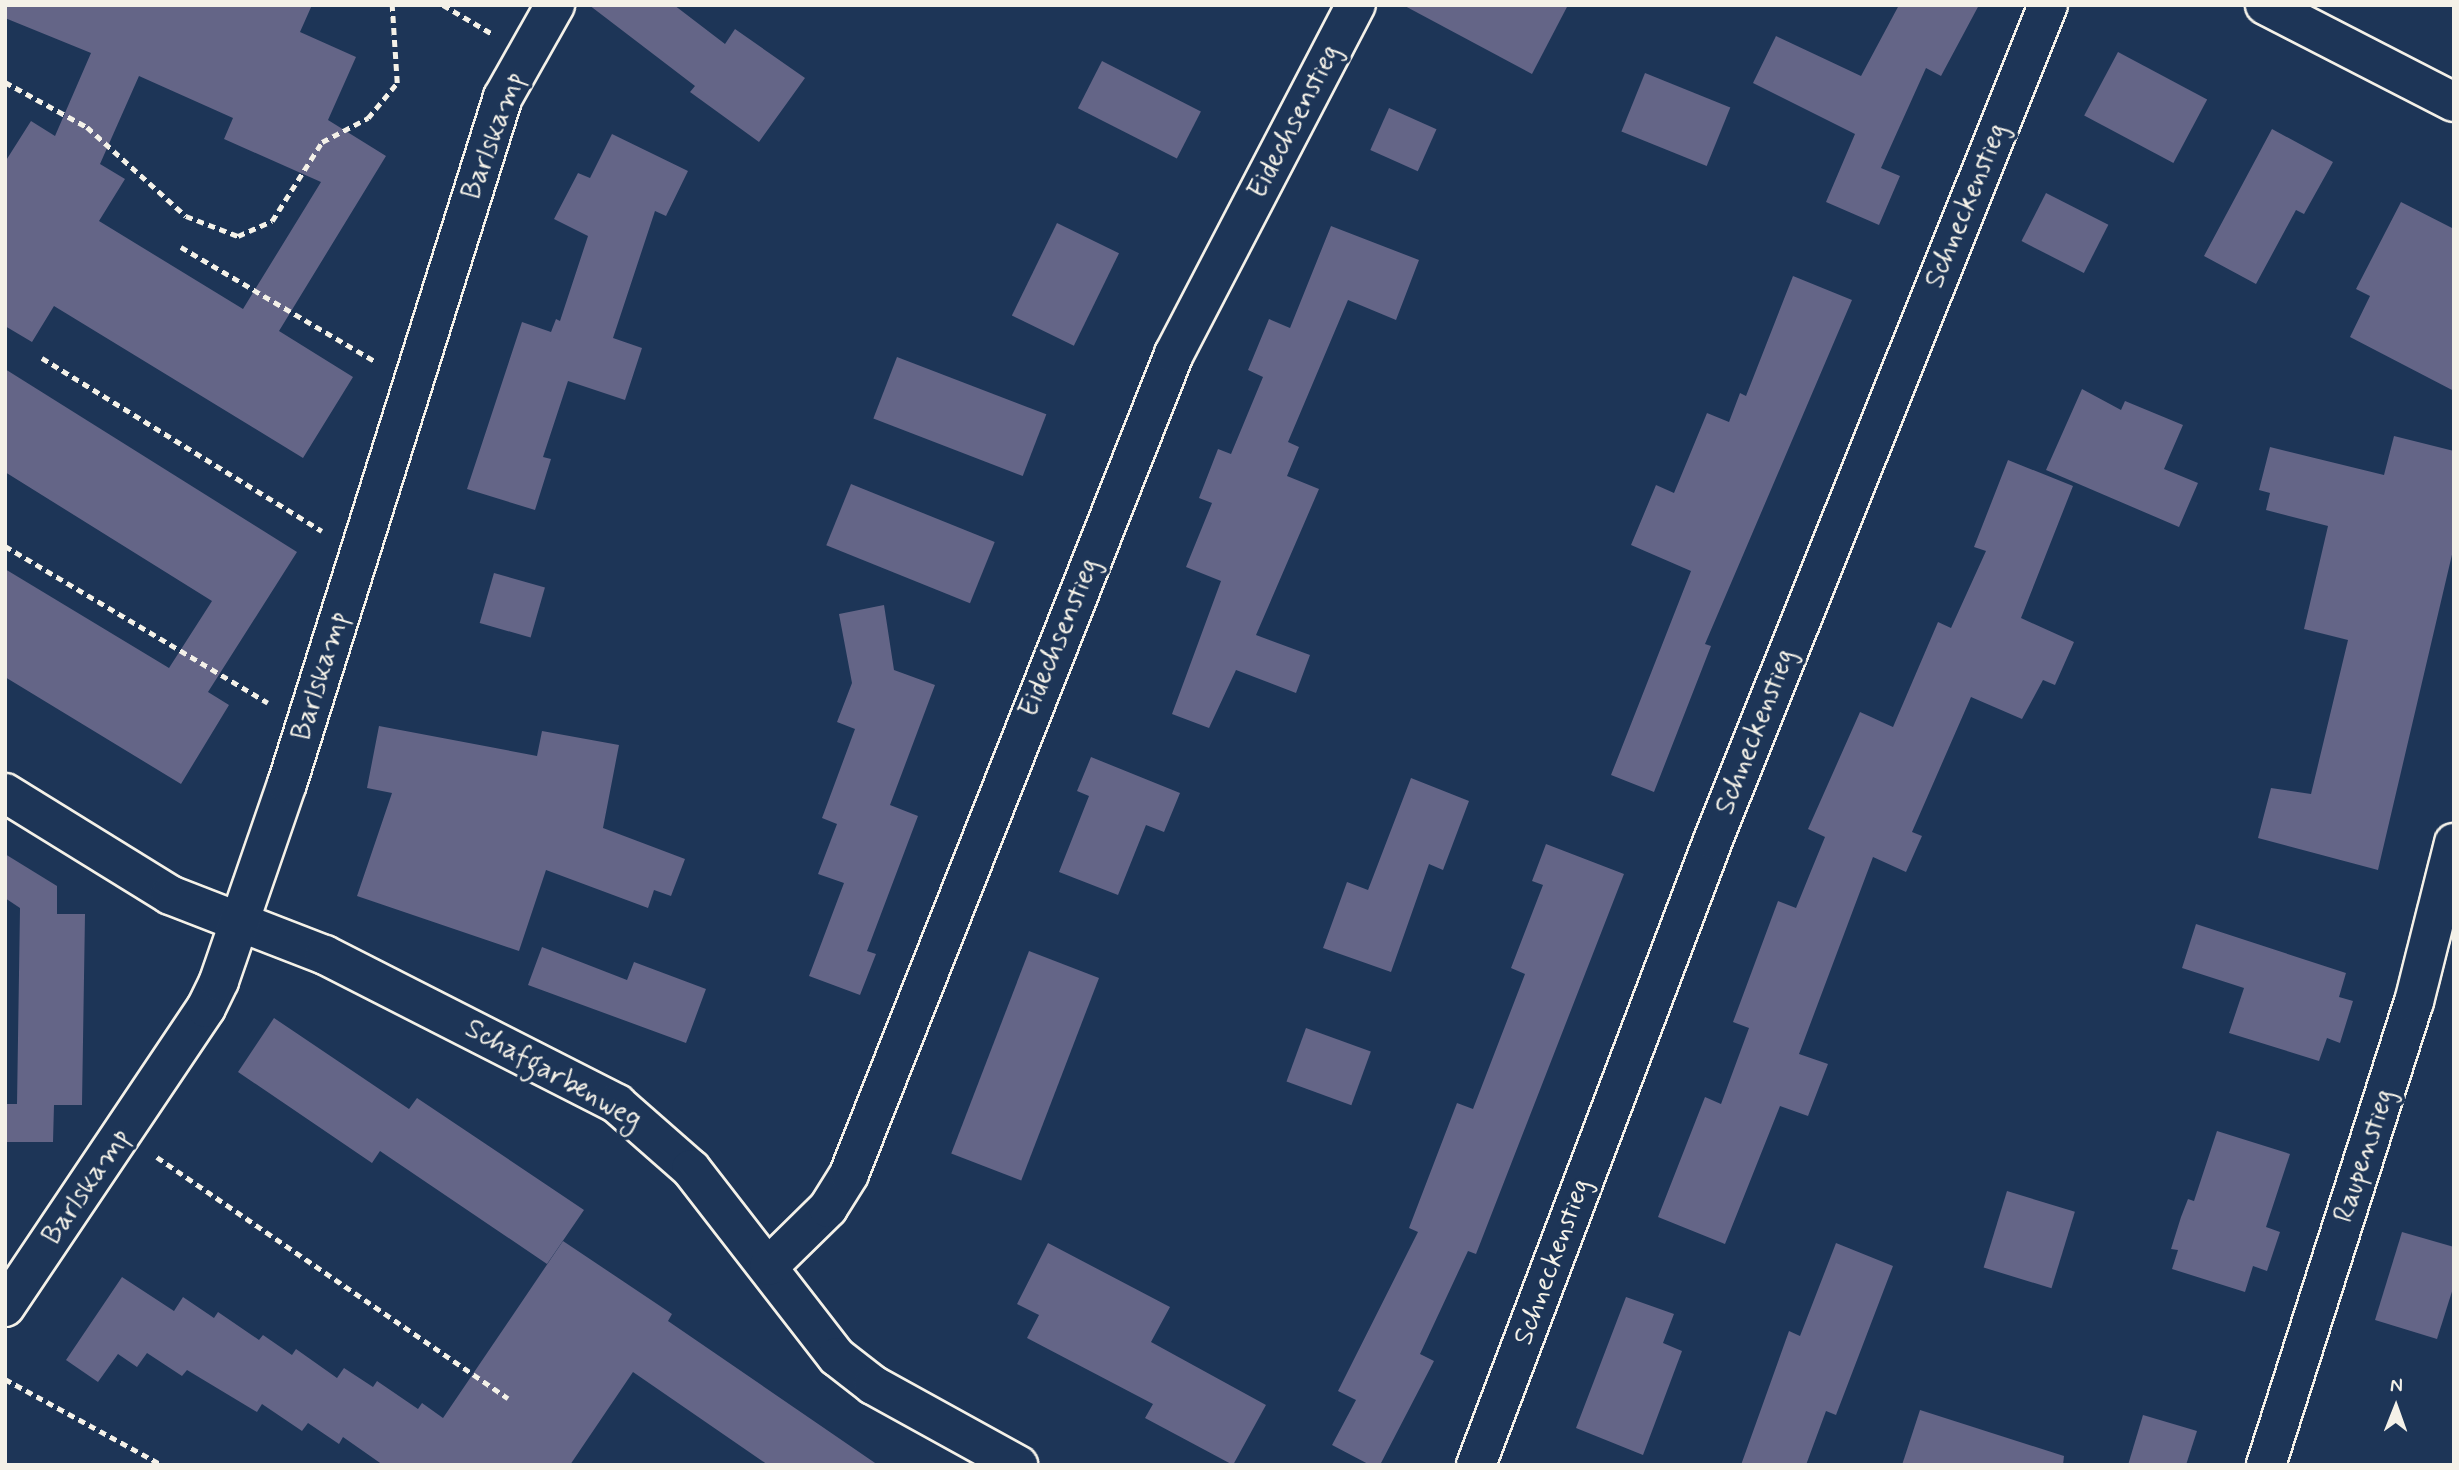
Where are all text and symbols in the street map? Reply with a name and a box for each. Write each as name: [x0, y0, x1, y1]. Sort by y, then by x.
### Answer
street label: Eidechsenstieg: [1242, 39, 1348, 205]
street label: Barlskamp: [455, 68, 533, 204]
street label: Schneckenstieg: [1919, 119, 2015, 293]
street label: Eidechsenstieg: [1013, 554, 1107, 722]
street label: Barlskamp: [285, 607, 357, 745]
street label: Schneckenstieg: [1709, 644, 1803, 820]
street label: Schafgarbenweg: [459, 1013, 647, 1137]
street label: Raupenstieg: [2328, 1085, 2402, 1227]
street label: Barlskamp: [36, 1122, 138, 1252]
street label: Schneckenstieg: [1507, 1174, 1599, 1350]
north arrow: [2361, 1372, 2431, 1442]
text: N: [2390, 1373, 2403, 1398]

